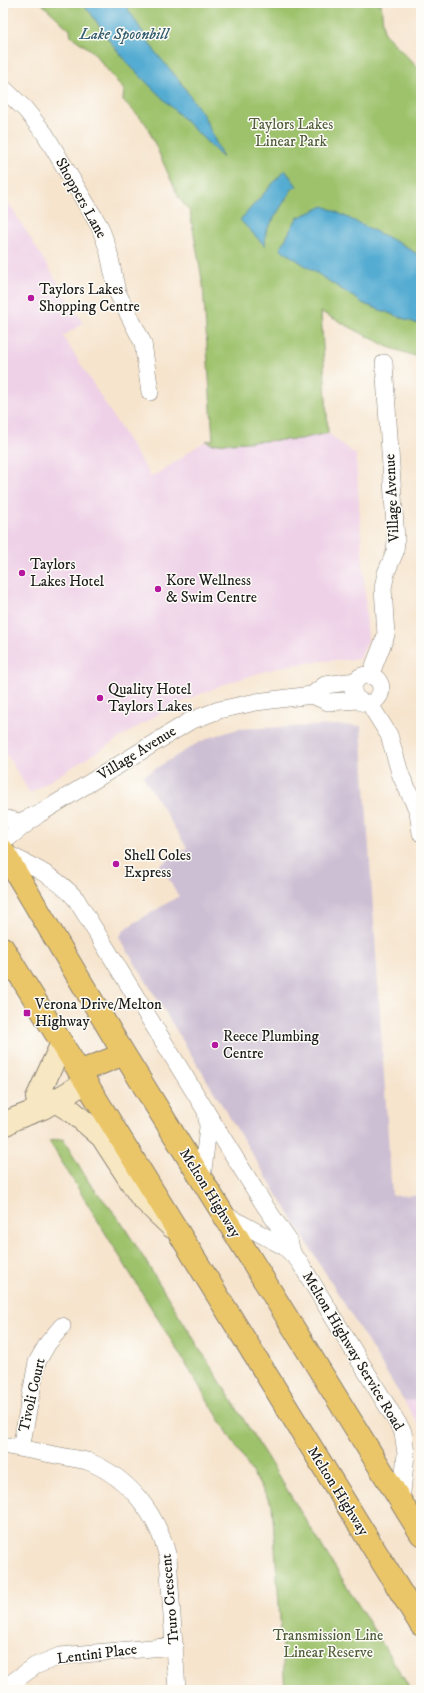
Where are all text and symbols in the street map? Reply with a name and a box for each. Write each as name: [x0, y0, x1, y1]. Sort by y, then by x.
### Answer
water label: Lake Spoonbill: [78, 24, 170, 44]
park label: Taylors Lakes Linear Park: [249, 115, 333, 151]
street label: Shoppers Lane: [51, 154, 111, 242]
place label: Taylors Lakes Shopping Centre: [39, 280, 140, 316]
marker: Taylors Lakes Shopping Centre: [26, 293, 36, 303]
street label: Village Avenue: [380, 453, 404, 544]
place label: Taylors Lakes Hotel: [30, 555, 105, 591]
marker: Taylors Lakes Hotel: [17, 568, 27, 578]
place label: Kore Wellness & Swim Centre: [166, 571, 257, 607]
marker: Kore Wellness & Swim Centre: [153, 584, 163, 594]
place label: Quality Hotel Taylors Lakes: [108, 680, 192, 716]
marker: Quality Hotel Taylors Lakes: [95, 693, 105, 703]
street label: Village Avenue: [94, 721, 180, 785]
place label: Shell Coles Express: [124, 846, 191, 882]
marker: Shell Coles Express: [111, 859, 121, 869]
place label: Verona Drive/Melton Highway: [34, 995, 162, 1031]
marker: Verona Drive/Melton Highway: [22, 1008, 32, 1018]
place label: Reece Plumbing Centre: [223, 1027, 319, 1063]
marker: Reece Plumbing Centre: [210, 1040, 220, 1050]
street label: Melton Highway: [175, 1145, 245, 1242]
street label: Melton Highway Service Road: [298, 1268, 408, 1434]
street label: Tivoli Court: [14, 1356, 50, 1434]
street label: Melton Highway: [303, 1443, 373, 1540]
street label: Truro Crescent: [157, 1553, 183, 1645]
park label: Transmission Line Linear Reserve: [273, 1626, 383, 1662]
street label: Lentini Place: [56, 1640, 138, 1668]

